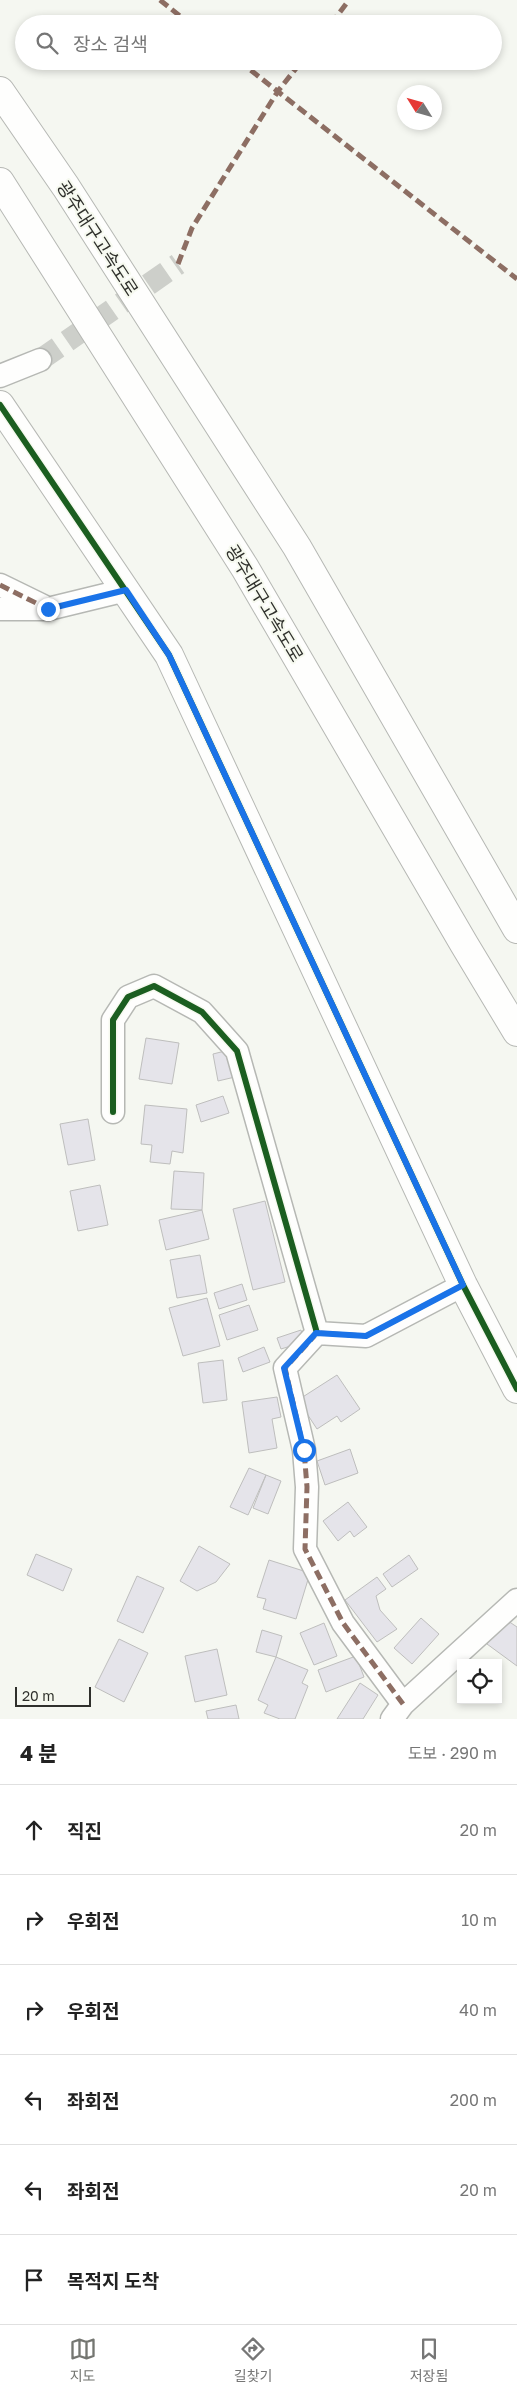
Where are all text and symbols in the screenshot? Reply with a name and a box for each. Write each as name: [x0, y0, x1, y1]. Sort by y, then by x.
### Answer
search box: [15, 15, 502, 70]
icon: search: [33, 29, 61, 57]
text: 장소 검색: [73, 32, 148, 55]
north arrow: [397, 85, 442, 130]
street label: 광주대구고속도로: [53, 176, 143, 300]
street label: 광주대구고속도로: [221, 541, 309, 665]
route end: [37, 598, 60, 621]
route start: [293, 1439, 316, 1462]
map controls: [457, 1659, 502, 1704]
button: locate: [457, 1659, 502, 1704]
scale bar: [15, 1684, 91, 1707]
text: 20 m: [22, 1687, 55, 1704]
text: 4 분: [20, 1740, 58, 1766]
text: 도보 · 290 m: [408, 1743, 497, 1763]
icon: ahead: [20, 1816, 48, 1844]
text: 직진: [67, 1819, 102, 1842]
text: 20 m: [460, 1820, 497, 1840]
icon: right: [20, 1906, 48, 1934]
text: 우회전: [67, 1909, 119, 1932]
text: 10 m: [461, 1910, 497, 1930]
icon: right: [20, 1996, 48, 2024]
text: 우회전: [67, 1999, 119, 2022]
text: 40 m: [459, 2000, 497, 2020]
icon: left: [20, 2086, 48, 2114]
text: 좌회전: [67, 2089, 119, 2112]
text: 200 m: [450, 2090, 497, 2110]
icon: left: [20, 2176, 48, 2204]
text: 좌회전: [67, 2179, 119, 2202]
text: 20 m: [460, 2180, 497, 2200]
icon: arrive: [20, 2266, 48, 2294]
text: 목적지 도착: [67, 2269, 159, 2292]
tab: 지도: [69, 2335, 97, 2385]
tab: 길찾기: [234, 2335, 272, 2385]
tab: 저장됨: [410, 2335, 448, 2385]

